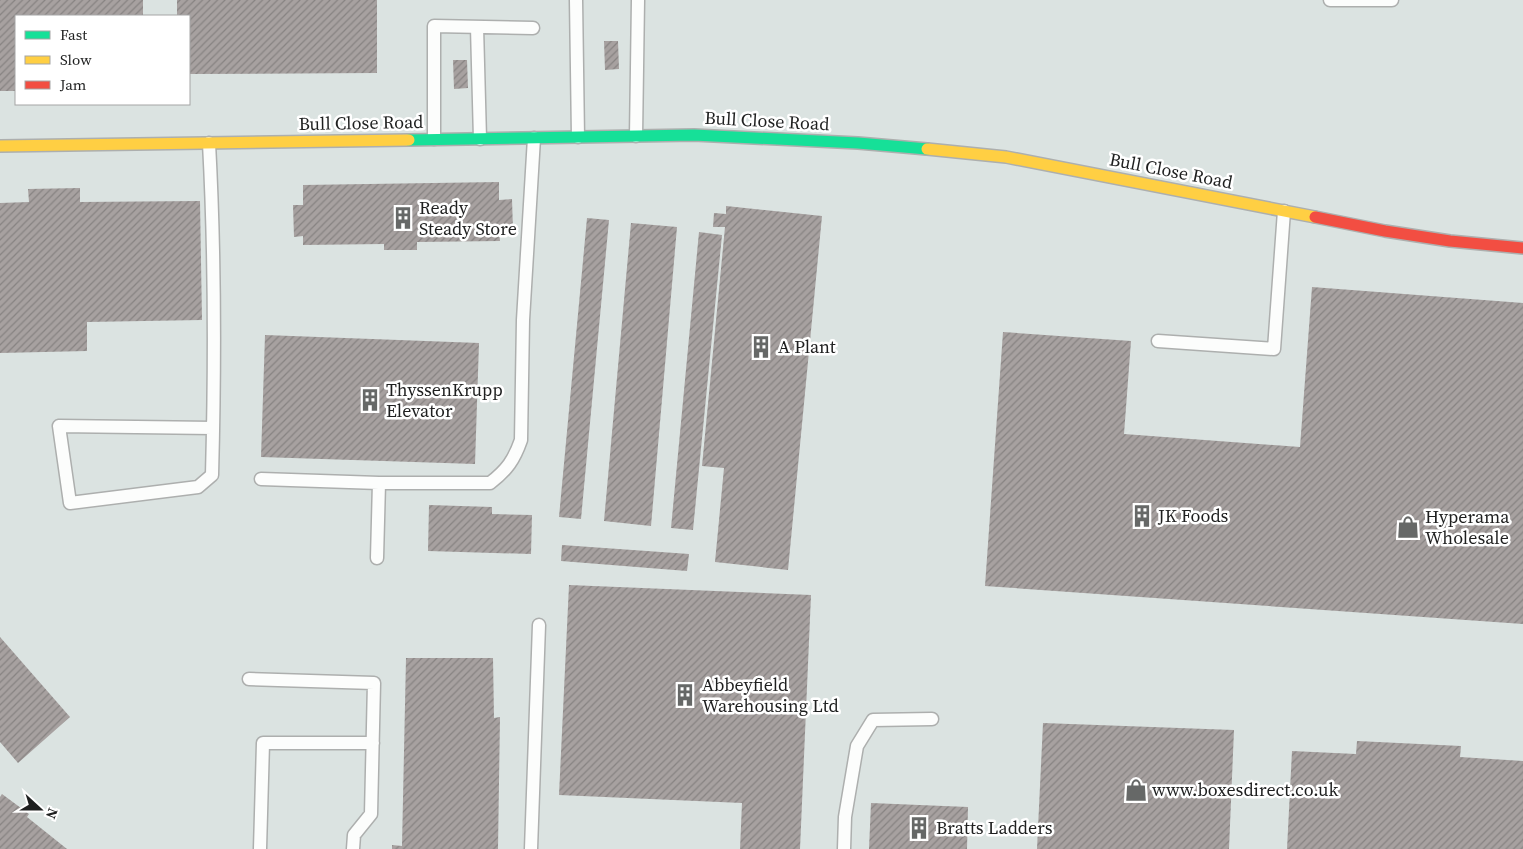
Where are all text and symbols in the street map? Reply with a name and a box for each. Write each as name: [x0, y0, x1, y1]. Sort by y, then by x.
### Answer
legend: [15, 15, 190, 105]
text: Fast: [60, 24, 87, 45]
text: Slow: [60, 49, 92, 70]
text: Jam: [59, 74, 87, 95]
street label: Bull Close Road: [704, 105, 830, 136]
street label: Bull Close Road: [298, 109, 424, 136]
street label: Bull Close Road: [1107, 146, 1235, 195]
place label: Ready Steady Store: [419, 195, 517, 241]
building icon: Ready Steady Store: [390, 205, 416, 231]
building icon: A Plant: [748, 334, 774, 360]
place label: A Plant: [778, 334, 836, 359]
place label: ThyssenKrupp Elevator: [386, 377, 503, 423]
building icon: ThyssenKrupp Elevator: [357, 387, 383, 413]
building icon: JK Foods: [1129, 503, 1155, 529]
place label: JK Foods: [1157, 503, 1229, 528]
place label: Hyperama Wholesale: [1425, 504, 1510, 550]
shop icon: Hyperama Wholesale: [1395, 514, 1421, 540]
place label: Abbeyfield Warehousing Ltd: [702, 672, 839, 718]
building icon: Abbeyfield Warehousing Ltd: [672, 682, 698, 708]
shop icon: www.boxesdirect.co.uk: [1123, 777, 1149, 803]
place label: www.boxesdirect.co.uk: [1152, 777, 1339, 802]
north arrow: [15, 784, 65, 834]
text: N: [41, 805, 63, 822]
building icon: Bratts Ladders: [906, 815, 932, 841]
place label: Bratts Ladders: [936, 815, 1053, 840]

